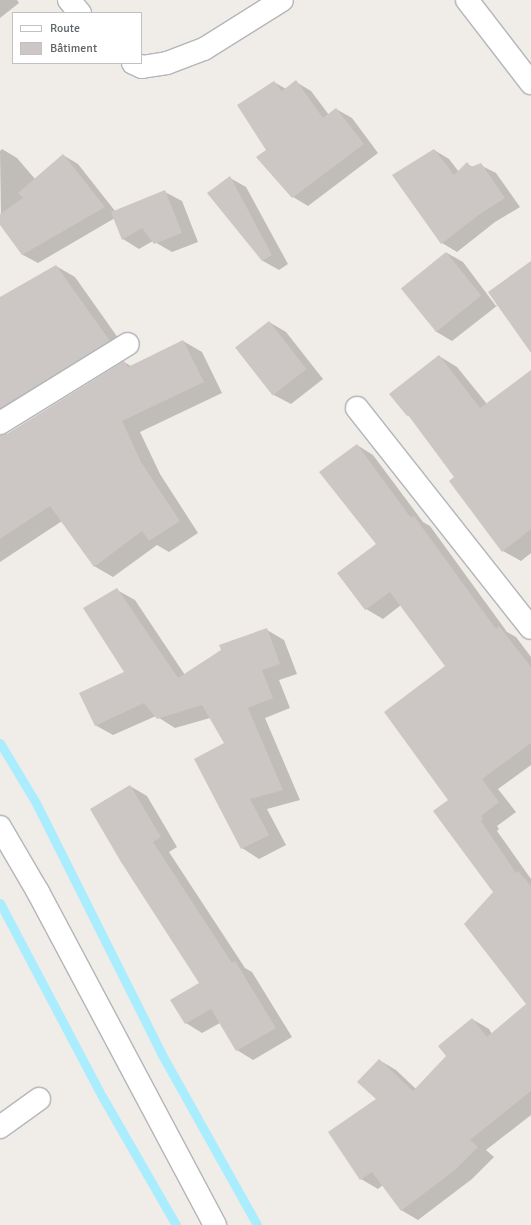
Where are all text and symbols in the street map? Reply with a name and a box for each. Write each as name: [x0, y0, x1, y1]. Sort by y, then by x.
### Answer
legend: [12, 12, 142, 64]
text: Route: [50, 21, 80, 36]
text: Bâtiment: [50, 41, 97, 56]

